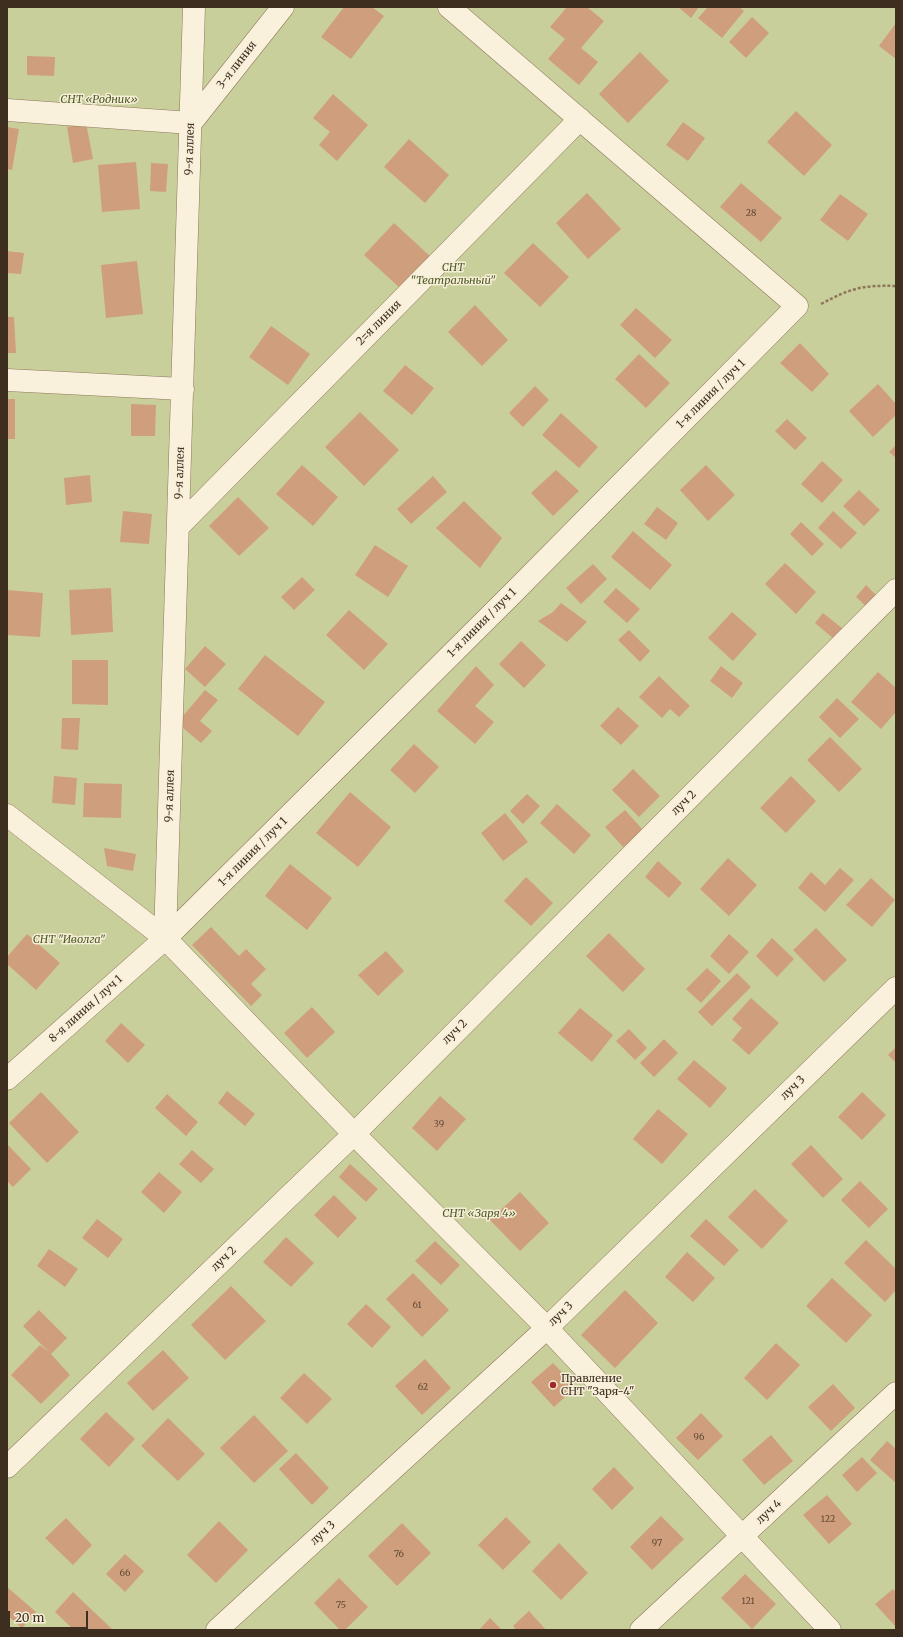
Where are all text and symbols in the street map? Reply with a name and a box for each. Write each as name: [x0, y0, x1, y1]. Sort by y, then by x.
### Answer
street label: 3-я линия: [214, 39, 260, 91]
park label: СНТ «Родник»: [60, 93, 138, 107]
street label: 9-я аллея: [182, 122, 198, 176]
house number: 28: [746, 208, 756, 218]
park label: СНТ "Театральный": [410, 261, 496, 287]
street label: 2=я линия: [354, 298, 404, 348]
street label: 1-я линия / луч 1: [674, 357, 748, 431]
street label: 9-я аллея: [172, 446, 188, 500]
street label: 1-я линия / луч 1: [445, 586, 519, 660]
street label: 9-я аллея: [162, 769, 178, 823]
street label: луч 2: [669, 788, 699, 818]
street label: 1-я линия / луч 1: [216, 815, 290, 889]
park label: СНТ "Иволга": [33, 933, 105, 947]
street label: 8-я линия / луч 1: [47, 973, 125, 1045]
street label: луч 2: [440, 1017, 470, 1047]
street label: луч 3: [778, 1073, 808, 1103]
house number: 39: [434, 1119, 444, 1129]
park label: СНТ «Заря 4»: [442, 1207, 516, 1221]
street label: луч 2: [209, 1244, 239, 1274]
street label: луч 3: [546, 1299, 576, 1329]
house number: 61: [413, 1300, 421, 1310]
place label: Правление СНТ "Заря-4": [561, 1372, 635, 1398]
marker: Правление СНТ "Заря-4": [548, 1380, 558, 1390]
house number: 62: [418, 1382, 428, 1392]
house number: 96: [694, 1432, 704, 1442]
street label: луч 4: [754, 1497, 784, 1527]
house number: 122: [821, 1514, 835, 1524]
street label: луч 3: [308, 1518, 338, 1548]
house number: 97: [652, 1538, 662, 1548]
house number: 76: [394, 1549, 404, 1559]
house number: 66: [120, 1568, 130, 1578]
house number: 121: [741, 1596, 755, 1606]
house number: 75: [336, 1600, 346, 1610]
scale bar: [10, 1603, 90, 1629]
text: 20 m: [15, 1610, 44, 1625]

